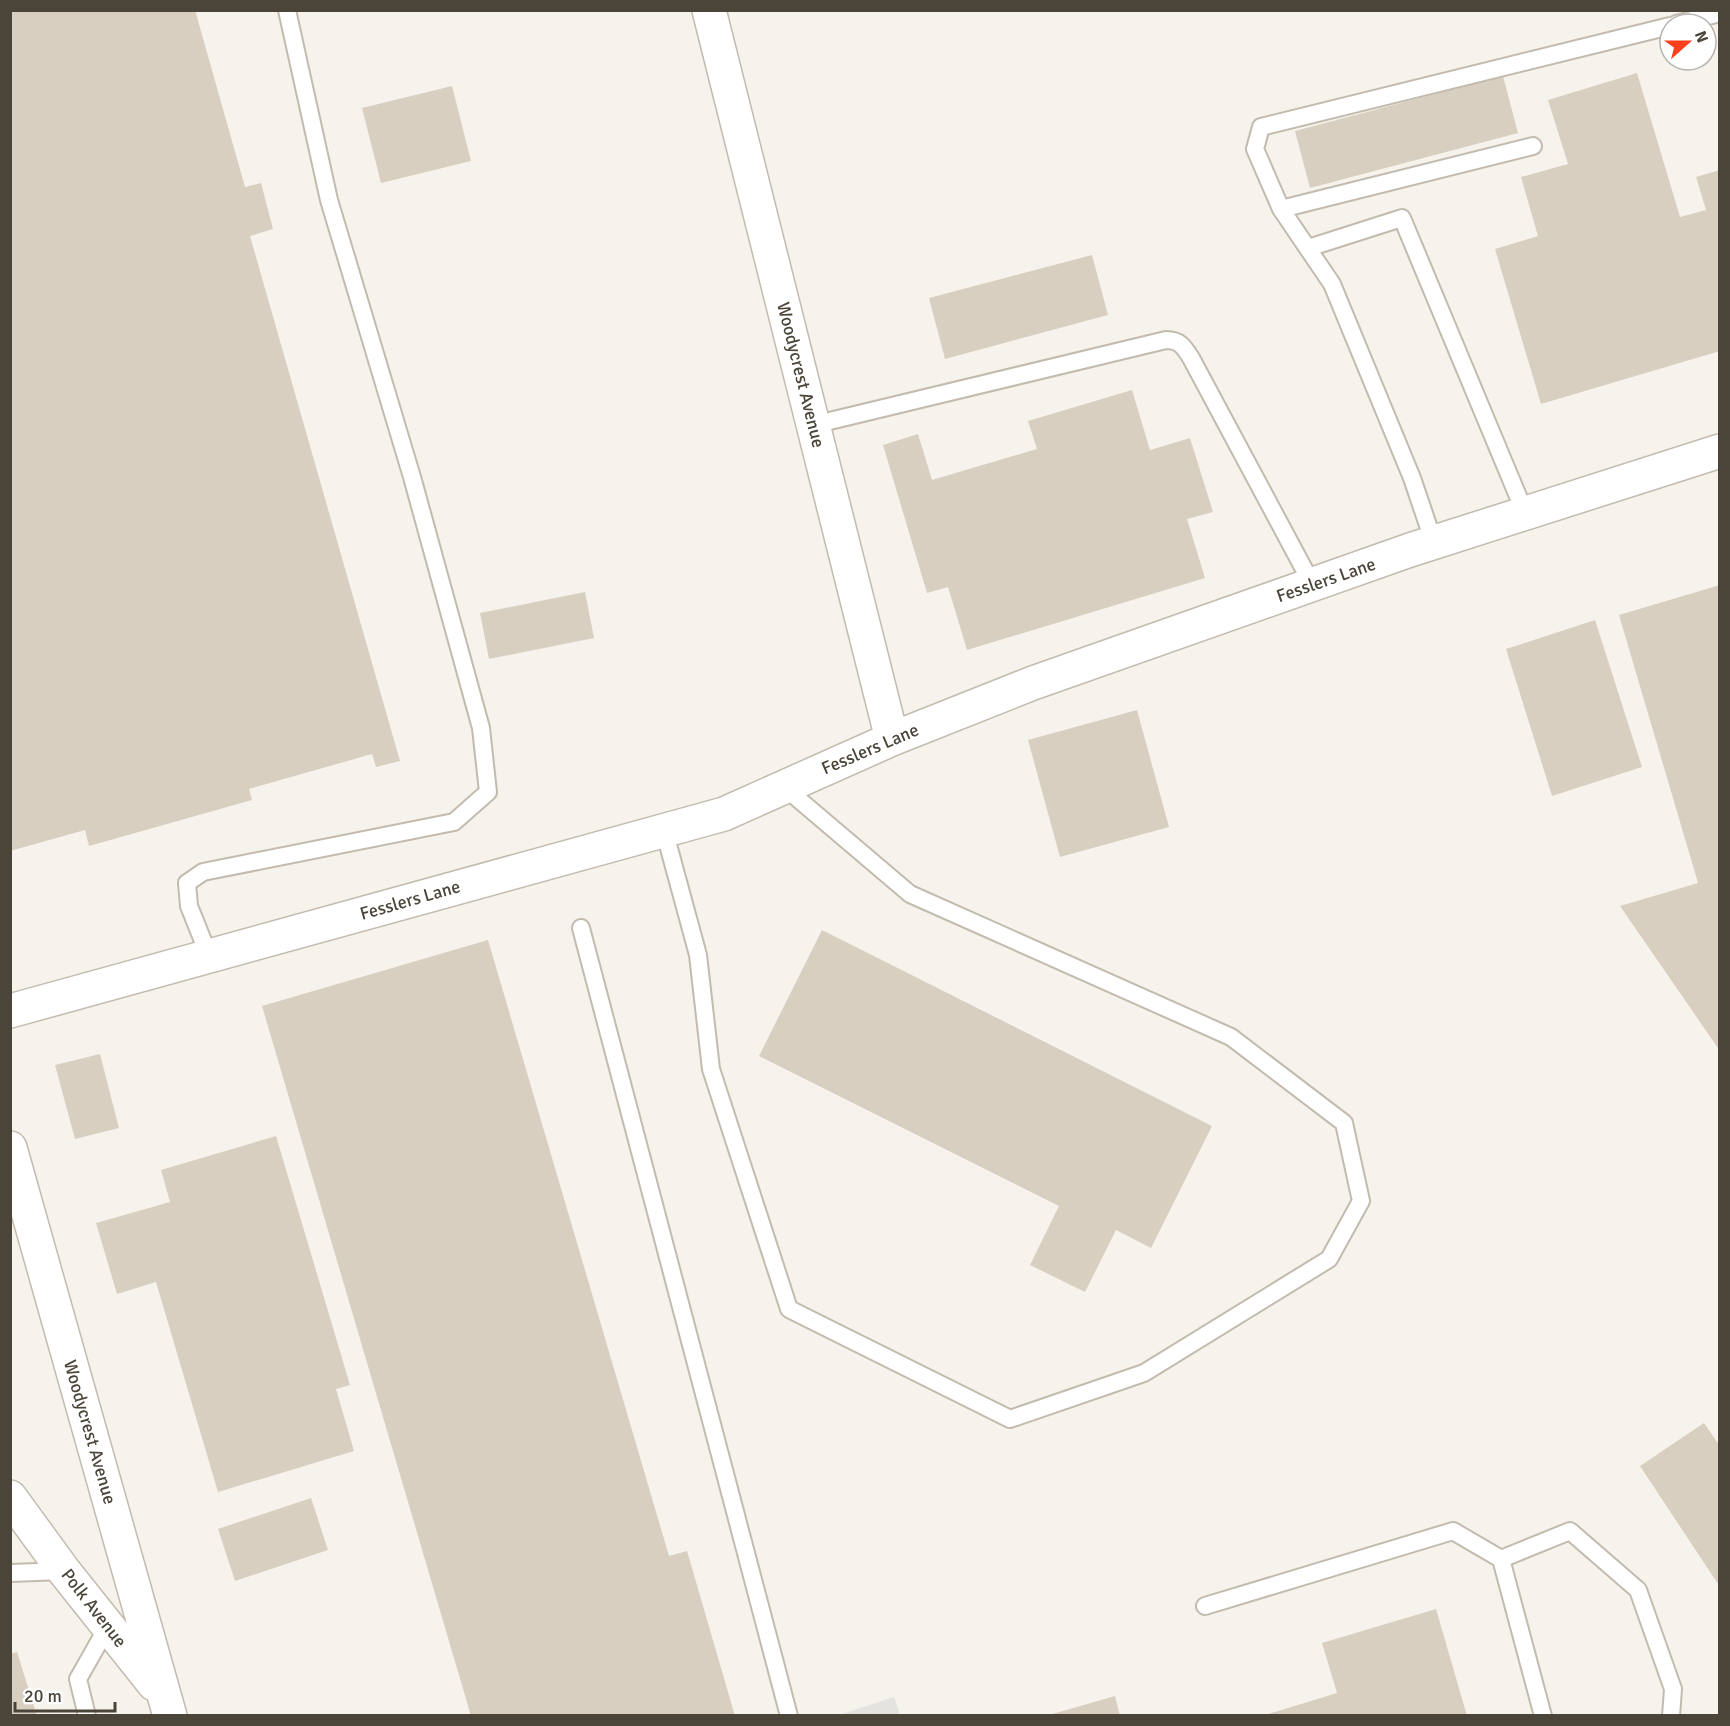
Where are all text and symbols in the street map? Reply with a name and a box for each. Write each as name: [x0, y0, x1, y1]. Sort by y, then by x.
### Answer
north arrow: [1658, 12, 1718, 72]
text: N: [1690, 28, 1712, 46]
street label: Woodycrest Avenue: [772, 300, 830, 450]
street label: Fesslers Lane: [1274, 553, 1378, 607]
street label: Fesslers Lane: [818, 719, 922, 779]
street label: Fesslers Lane: [357, 875, 463, 925]
street label: Woodycrest Avenue: [59, 1357, 121, 1507]
street label: Polk Avenue: [57, 1564, 131, 1652]
scale bar: [15, 1675, 116, 1713]
text: 20 m: [24, 1685, 62, 1707]

